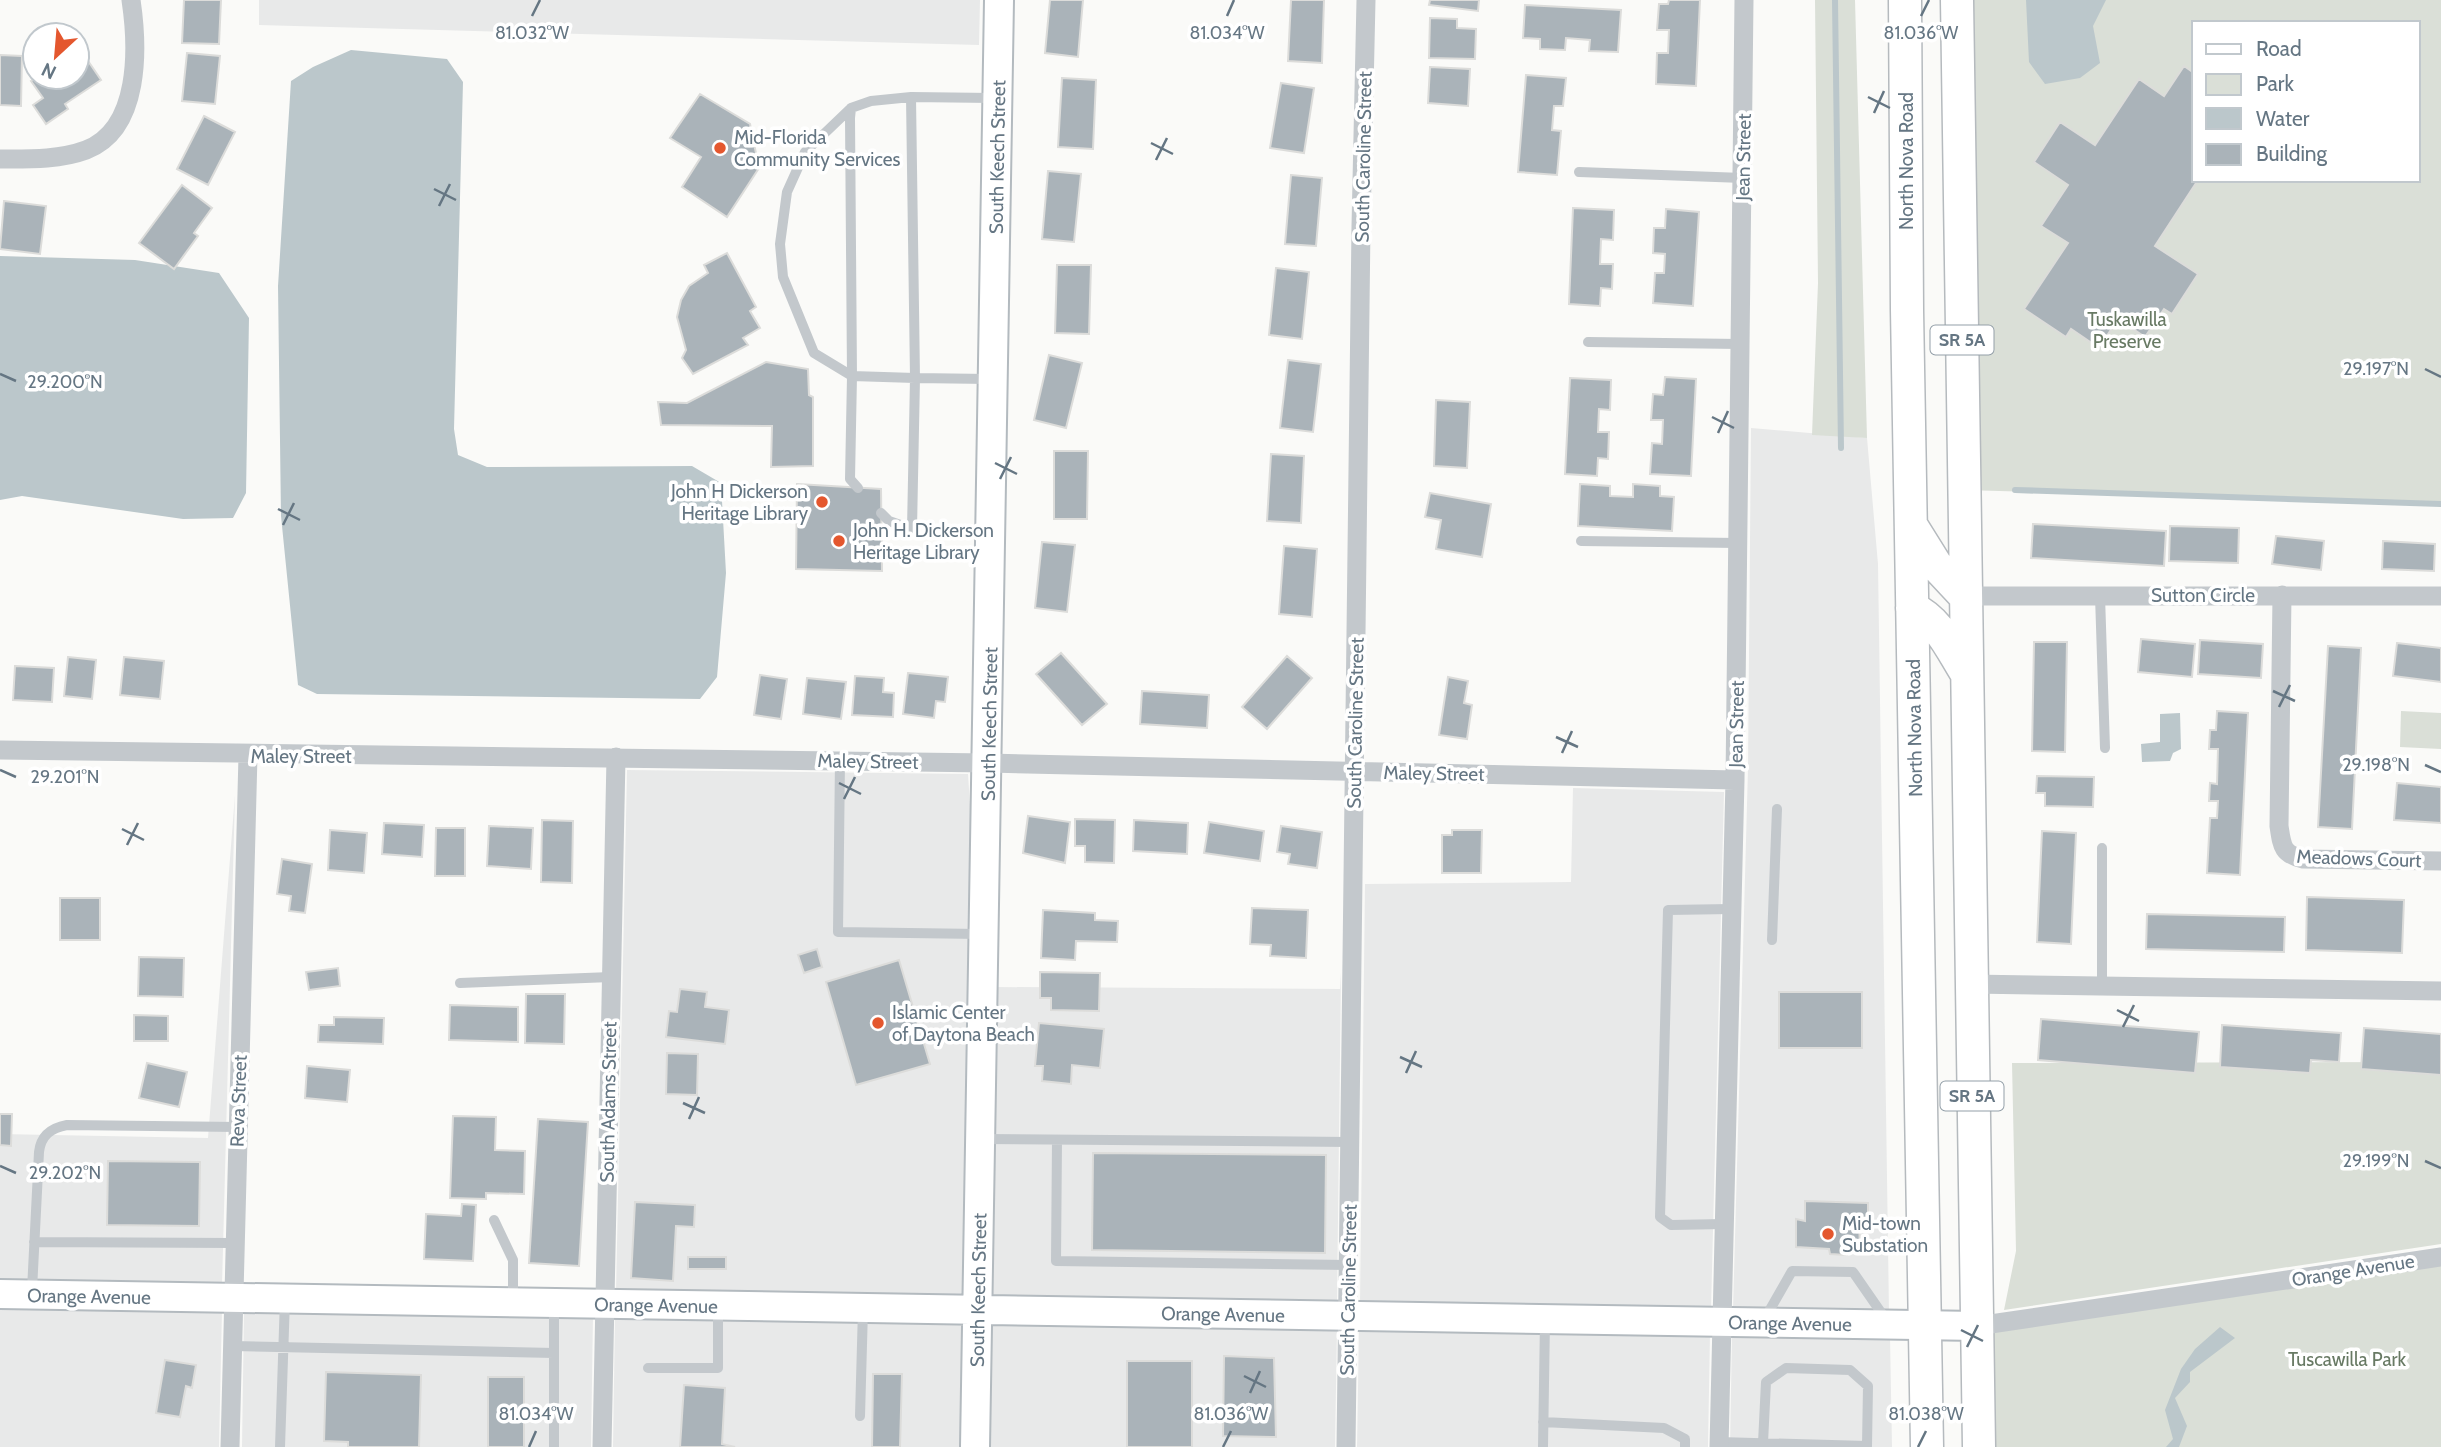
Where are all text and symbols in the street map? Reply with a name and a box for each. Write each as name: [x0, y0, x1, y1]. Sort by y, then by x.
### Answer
north arrow: [21, 21, 91, 91]
legend: [2192, 21, 2420, 182]
text: 81.032°W: [495, 22, 569, 44]
text: 81.034°W: [1190, 22, 1265, 44]
text: 81.036°W: [1884, 22, 1958, 44]
text: Road: [2256, 36, 2302, 61]
text: N: [38, 58, 60, 84]
street label: South Caroline Street: [1351, 70, 1377, 243]
text: Park: [2256, 71, 2294, 96]
street label: South Keech Street: [985, 79, 1010, 234]
street label: North Nova Road: [1895, 92, 1918, 230]
text: Water: [2256, 106, 2310, 131]
street label: Jean Street: [1731, 113, 1756, 202]
place label: Mid-Florida Community Services: [734, 126, 901, 171]
marker: Mid-Florida Community Services: [712, 140, 728, 156]
text: Building: [2256, 141, 2328, 166]
park label: Tuskawilla Preserve: [2087, 308, 2167, 353]
road number: SR 5A: [1930, 326, 1994, 354]
text: 29.197°N: [2343, 358, 2409, 380]
text: 29.200°N: [27, 371, 103, 393]
place label: John H Dickerson Heritage Library: [670, 480, 808, 525]
marker: John H Dickerson Heritage Library: [814, 494, 830, 510]
place label: John H. Dickerson Heritage Library: [852, 519, 994, 564]
marker: John H. Dickerson Heritage Library: [831, 533, 847, 549]
street label: Sutton Circle: [2151, 584, 2255, 607]
street label: South Caroline Street: [1343, 636, 1369, 809]
street label: South Keech Street: [977, 646, 1002, 801]
street label: North Nova Road: [1902, 659, 1927, 797]
street label: Jean Street: [1724, 680, 1749, 769]
street label: Maley Street: [250, 745, 352, 768]
street label: Maley Street: [817, 749, 919, 774]
text: 29.198°N: [2342, 754, 2410, 776]
street label: Maley Street: [1383, 761, 1485, 786]
text: 29.201°N: [31, 766, 99, 788]
street label: Meadows Court: [2296, 845, 2422, 872]
place label: Islamic Center of Daytona Beach: [892, 1001, 1035, 1046]
marker: Islamic Center of Daytona Beach: [870, 1015, 886, 1031]
street label: South Adams Street: [596, 1021, 621, 1183]
street label: Reva Street: [225, 1054, 252, 1148]
road number: SR 5A: [1940, 1082, 2004, 1111]
text: 29.199°N: [2343, 1150, 2409, 1172]
text: 29.202°N: [29, 1162, 101, 1184]
street label: South Caroline Street: [1336, 1203, 1362, 1376]
street label: South Keech Street: [966, 1212, 991, 1367]
place label: Mid-town Substation: [1842, 1212, 1928, 1257]
marker: Mid-town Substation: [1820, 1226, 1836, 1242]
street label: Orange Avenue: [2290, 1249, 2416, 1292]
street label: Orange Avenue: [27, 1284, 151, 1309]
street label: Orange Avenue: [594, 1293, 718, 1318]
street label: Orange Avenue: [1161, 1302, 1285, 1327]
street label: Orange Avenue: [1728, 1311, 1852, 1336]
park label: Tuscawilla Park: [2288, 1348, 2407, 1371]
text: 81.034°W: [499, 1403, 574, 1425]
text: 81.036°W: [1194, 1403, 1268, 1425]
text: 81.038°W: [1888, 1403, 1964, 1425]

